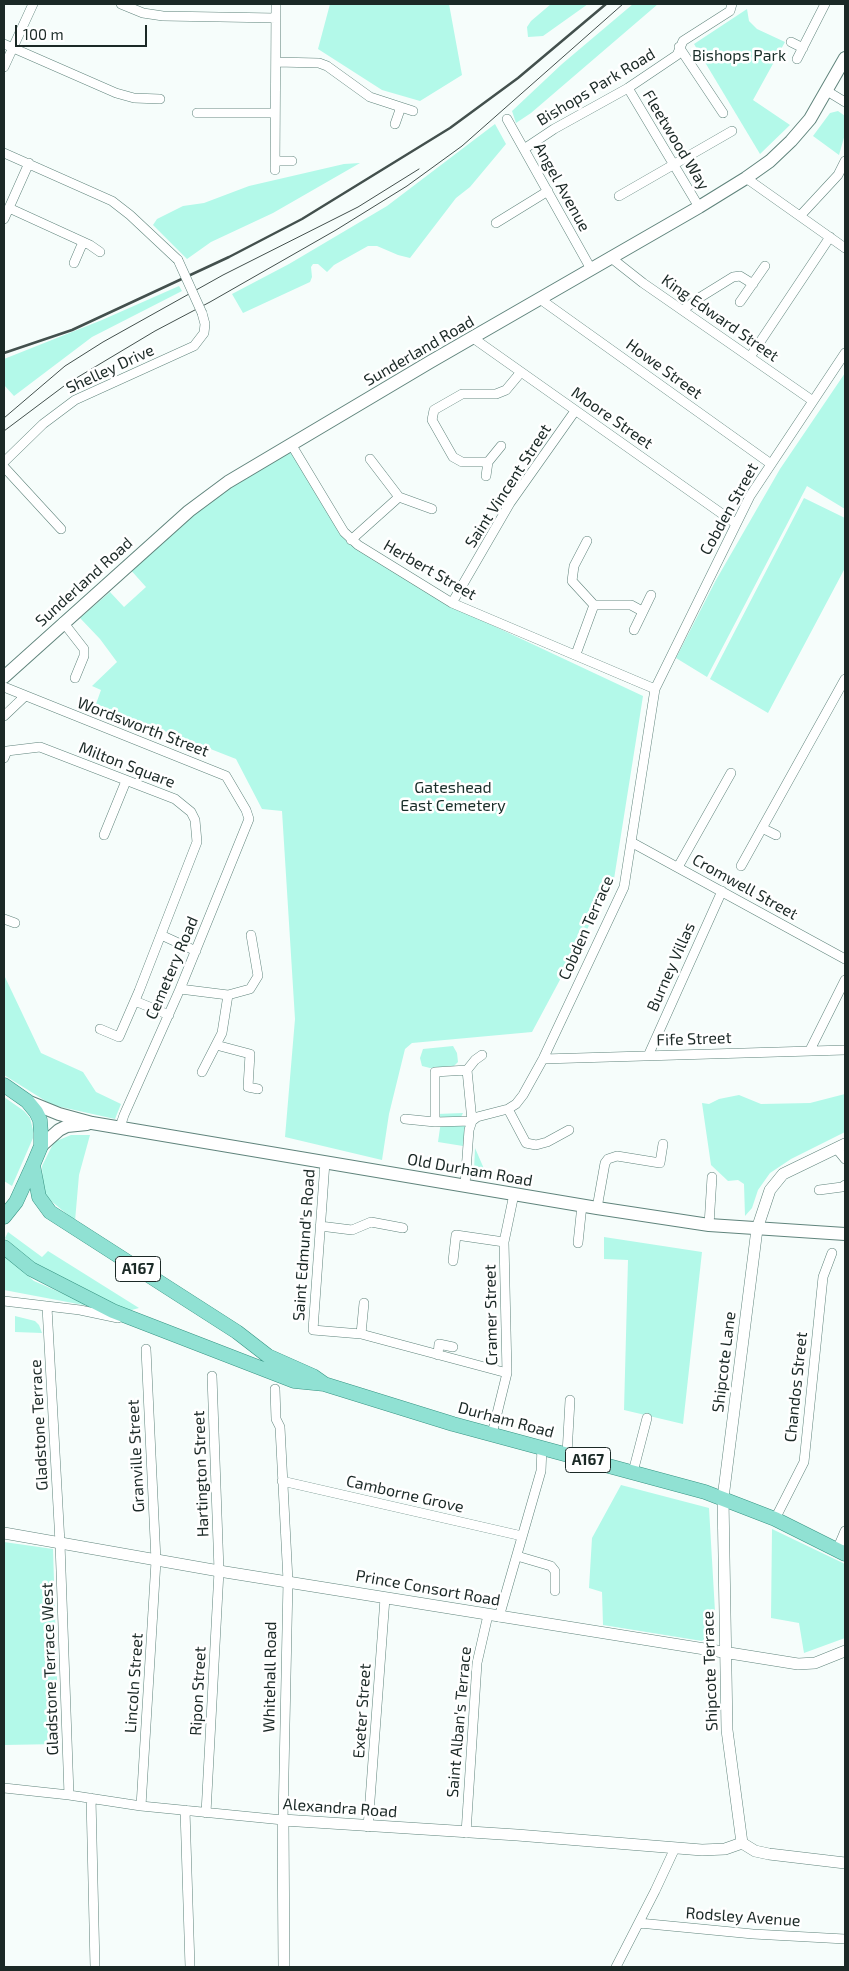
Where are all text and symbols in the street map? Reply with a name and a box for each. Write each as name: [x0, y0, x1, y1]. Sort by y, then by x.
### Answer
scale bar: [18, 15, 150, 47]
text: 100 m: [23, 25, 64, 43]
street label: Bishops Park Road: [533, 44, 659, 130]
park label: Bishops Park: [692, 46, 786, 66]
street label: Fleetwood Way: [639, 87, 713, 193]
street label: Angel Avenue: [530, 139, 594, 235]
street label: King Edward Street: [658, 270, 782, 366]
street label: Sunderland Road: [361, 312, 477, 390]
street label: Howe Street: [622, 335, 706, 403]
street label: Shelley Drive: [63, 340, 157, 398]
street label: Moore Street: [568, 383, 656, 453]
street label: Saint Vincent Street: [461, 421, 555, 551]
street label: Cobden Street: [696, 460, 762, 558]
street label: Sunderland Road: [32, 533, 136, 631]
street label: Herbert Street: [380, 536, 480, 604]
street label: Wordsworth Street: [74, 693, 212, 761]
street label: Milton Square: [76, 738, 178, 792]
park label: Gateshead East Cemetery: [400, 778, 506, 816]
street label: Cromwell Street: [689, 850, 801, 924]
street label: Cobden Terrace: [554, 873, 618, 983]
street label: Cemetery Road: [142, 913, 202, 1023]
street label: Burney Villas: [643, 919, 699, 1015]
street label: Fife Street: [656, 1028, 732, 1050]
street label: Old Durham Road: [406, 1150, 534, 1190]
street label: Saint Edmund's Road: [289, 1168, 319, 1322]
road number: A167: [116, 1256, 160, 1282]
street label: Cramer Street: [481, 1264, 501, 1366]
street label: Shipcote Lane: [708, 1310, 740, 1414]
street label: Chandos Street: [781, 1331, 811, 1443]
street label: Gladstone Terrace: [26, 1359, 52, 1491]
street label: Durham Road: [456, 1398, 556, 1442]
street label: Granville Street: [123, 1399, 149, 1513]
street label: Hartington Street: [189, 1410, 213, 1538]
road number: A167: [566, 1448, 610, 1472]
street label: Camborne Grove: [344, 1471, 466, 1517]
street label: Prince Consort Road: [354, 1566, 502, 1610]
street label: Gladstone Terrace West: [37, 1582, 63, 1756]
street label: Shipcote Terrace: [698, 1610, 722, 1732]
street label: Whitehall Road: [259, 1621, 281, 1733]
street label: Lincoln Street: [121, 1632, 147, 1734]
street label: Ripon Street: [186, 1646, 210, 1736]
street label: Saint Alban's Terrace: [443, 1646, 475, 1798]
street label: Exeter Street: [349, 1663, 375, 1759]
street label: Alexandra Road: [282, 1794, 398, 1822]
street label: Rodsley Avenue: [685, 1903, 801, 1931]

